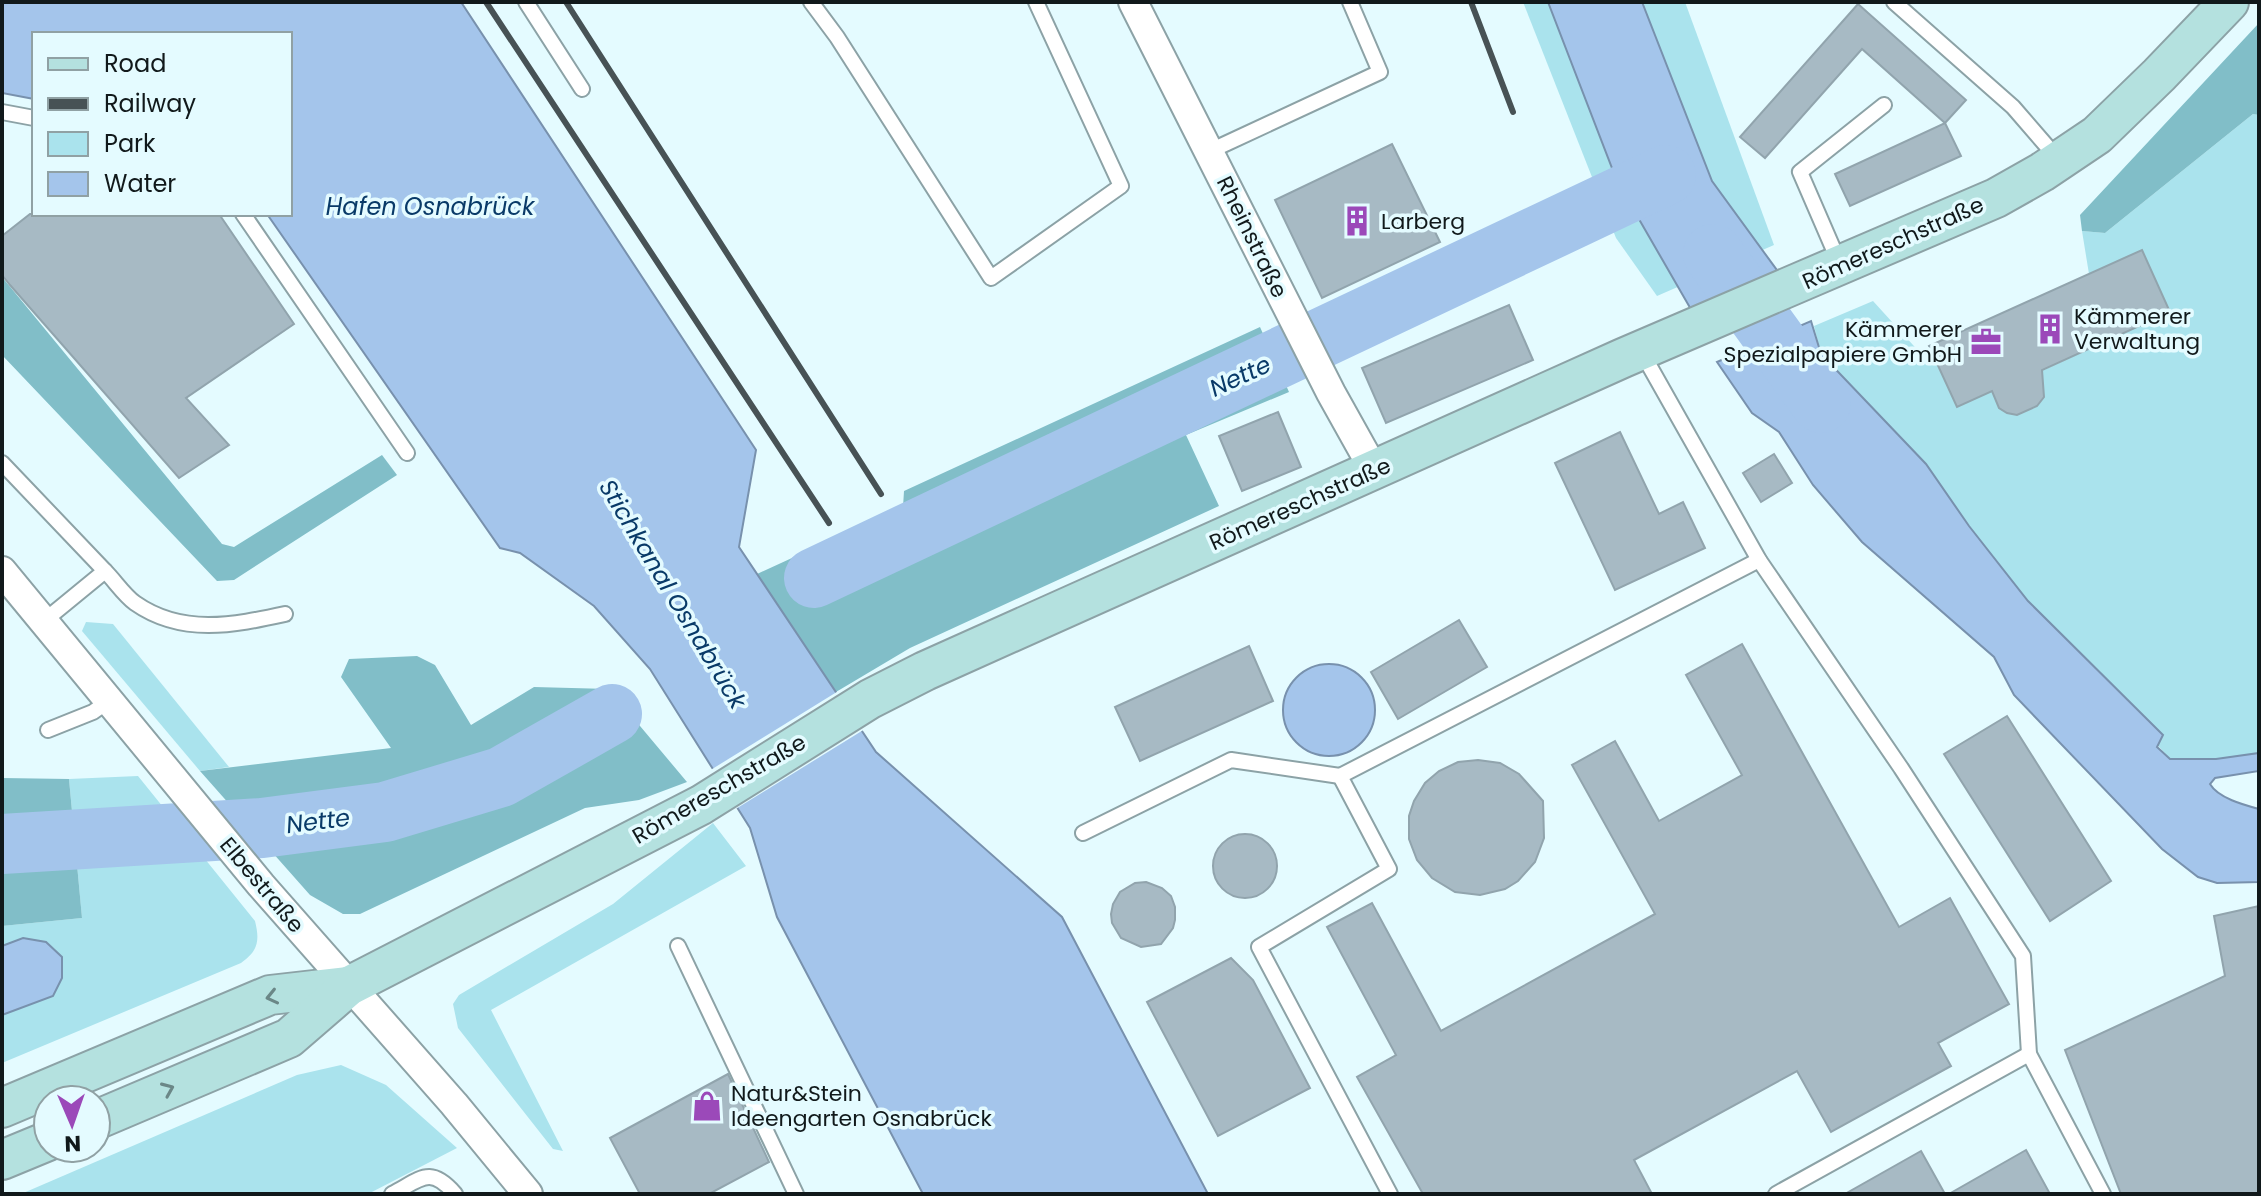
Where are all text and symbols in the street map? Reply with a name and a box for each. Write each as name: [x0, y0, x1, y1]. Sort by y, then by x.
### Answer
legend: [32, 32, 292, 216]
text: Road: [104, 47, 166, 80]
text: Railway: [104, 87, 197, 120]
text: Park: [104, 127, 156, 160]
text: Water: [104, 167, 176, 200]
street label: Rheinstraße: [1209, 171, 1295, 303]
street label: Römereschstraße: [1797, 189, 1989, 297]
water label: Hafen Osnabrück: [326, 190, 536, 223]
building icon: Larberg: [1340, 204, 1374, 238]
place label: Larberg: [1381, 206, 1465, 237]
place label: Kämmerer Verwaltung: [2074, 301, 2200, 357]
building icon: Kämmerer Verwaltung: [2033, 312, 2067, 346]
place label: Kämmerer Spezialpapiere GmbH: [1724, 314, 1962, 370]
office icon: Kämmerer Spezialpapiere GmbH: [1969, 325, 2003, 359]
water label: Nette: [1204, 347, 1276, 405]
street label: Römereschstraße: [1204, 450, 1396, 558]
water label: Stichkanal Osnabrück: [591, 473, 756, 716]
street label: Römereschstraße: [627, 727, 811, 851]
water label: Nette: [284, 801, 352, 841]
street label: Elbestraße: [213, 830, 311, 940]
one-way arrow: [265, 987, 279, 1004]
place label: Natur&Stein Ideengarten Osnabrück: [731, 1078, 992, 1134]
one-way arrow: [160, 1083, 174, 1099]
north arrow: [32, 1084, 112, 1164]
shop icon: Natur&Stein Ideengarten Osnabrück: [690, 1089, 724, 1123]
text: N: [64, 1128, 81, 1159]

